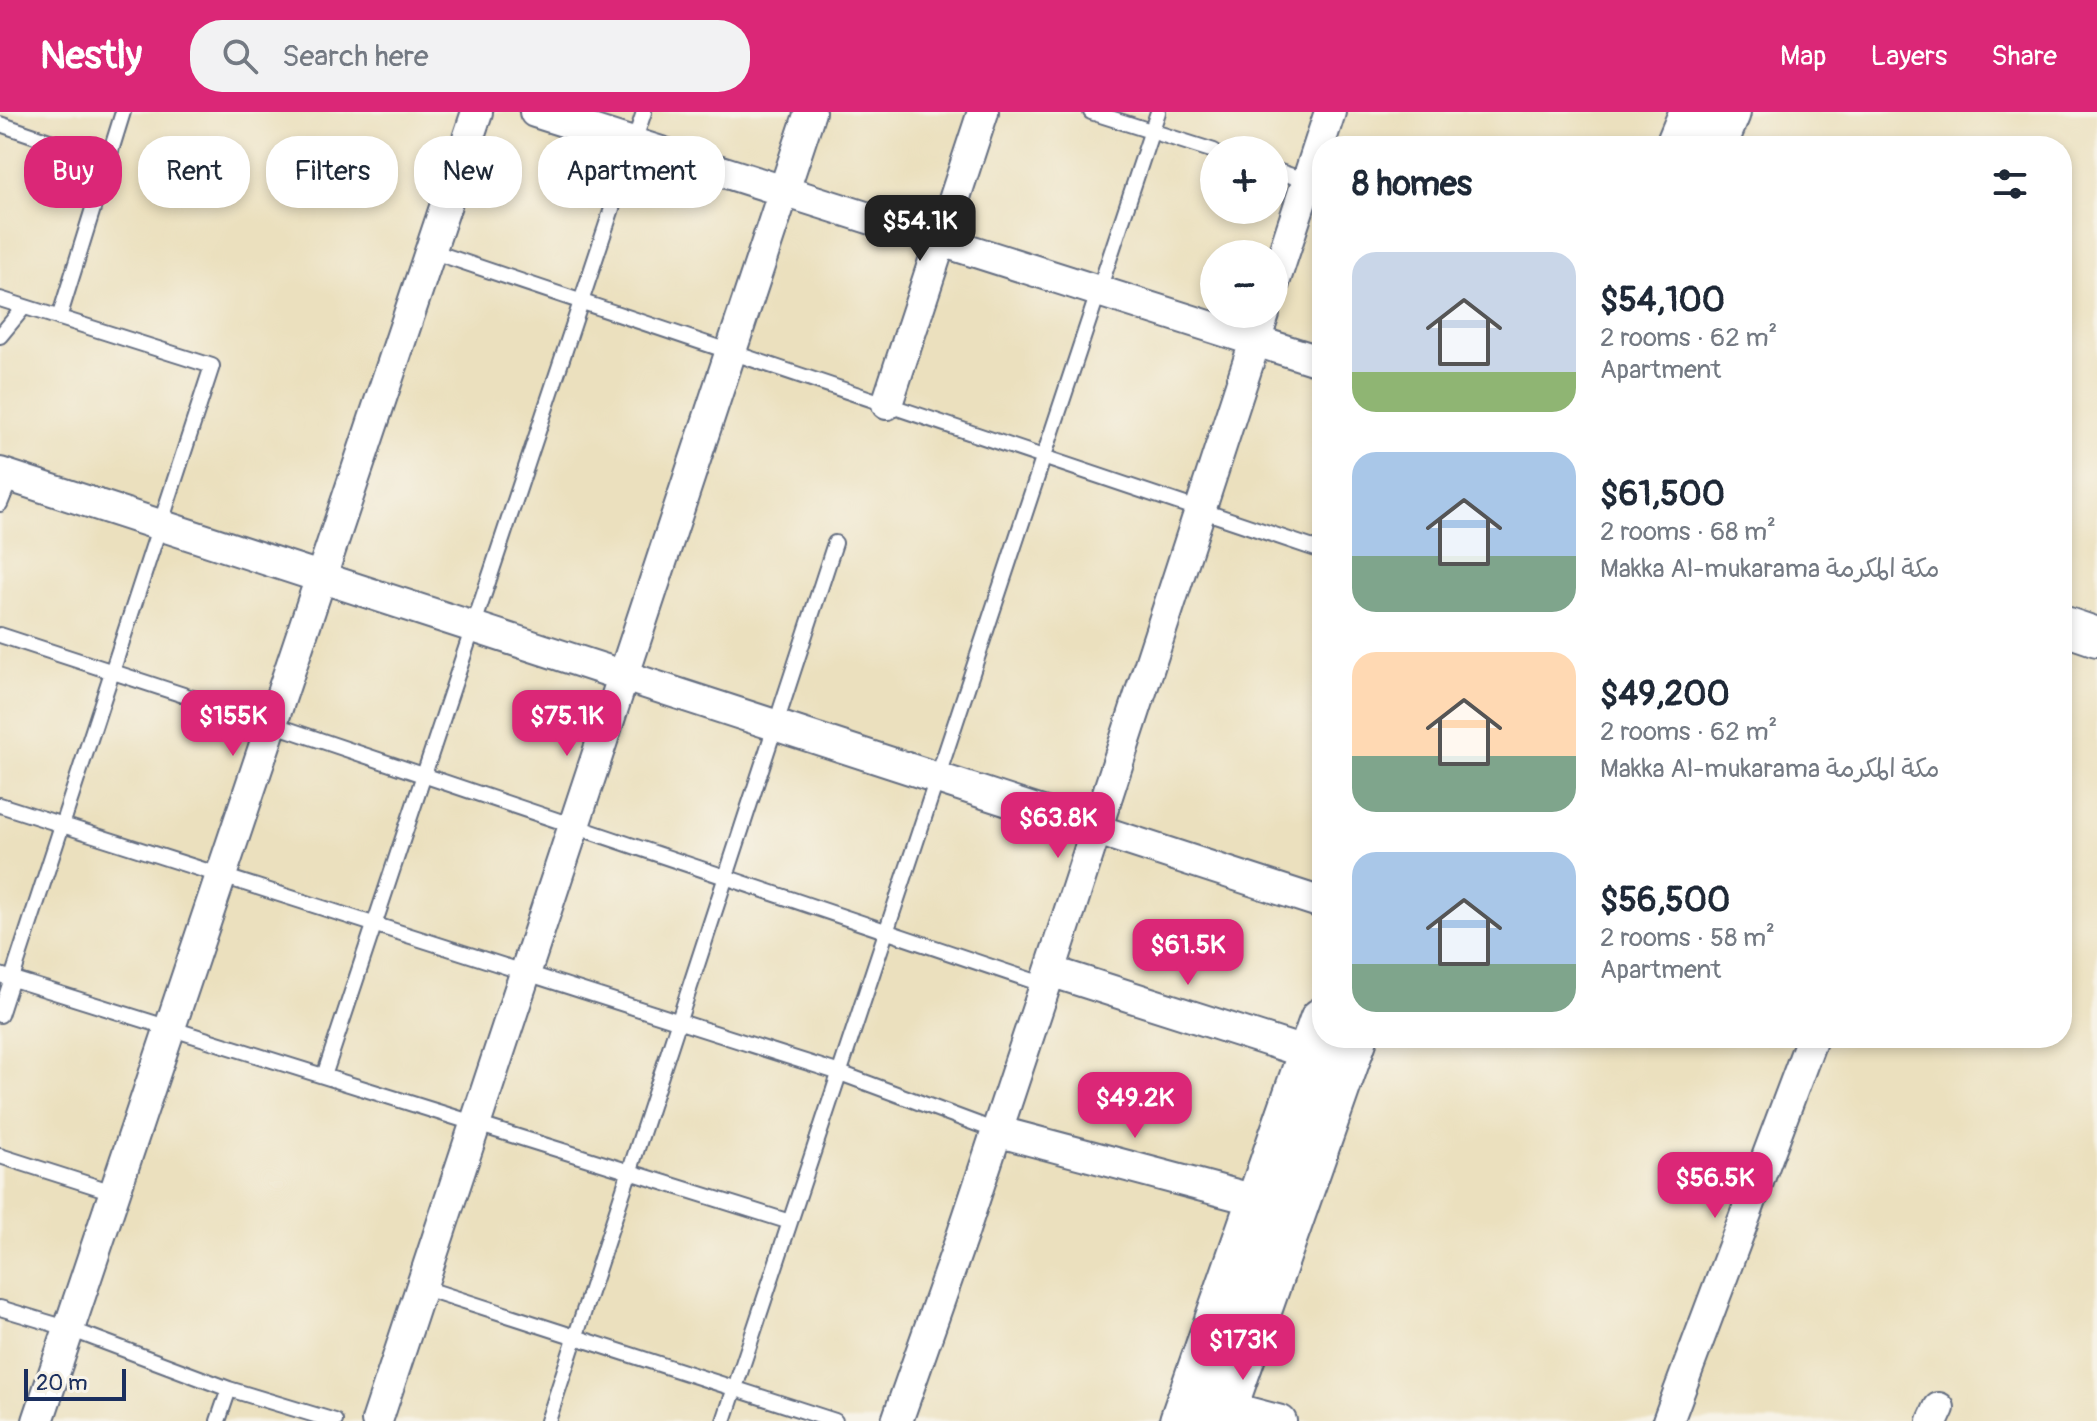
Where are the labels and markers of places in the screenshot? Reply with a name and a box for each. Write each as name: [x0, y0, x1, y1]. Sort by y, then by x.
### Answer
pin: $54.1K: [855, 195, 985, 263]
pin: $155K: [177, 690, 289, 758]
pin: $75.1K: [502, 690, 632, 758]
pin: $63.8K: [993, 792, 1123, 860]
pin: $61.5K: [1123, 919, 1253, 987]
pin: $49.2K: [1070, 1072, 1200, 1140]
pin: $56.5K: [1650, 1152, 1780, 1220]
pin: $173K: [1187, 1314, 1299, 1382]

